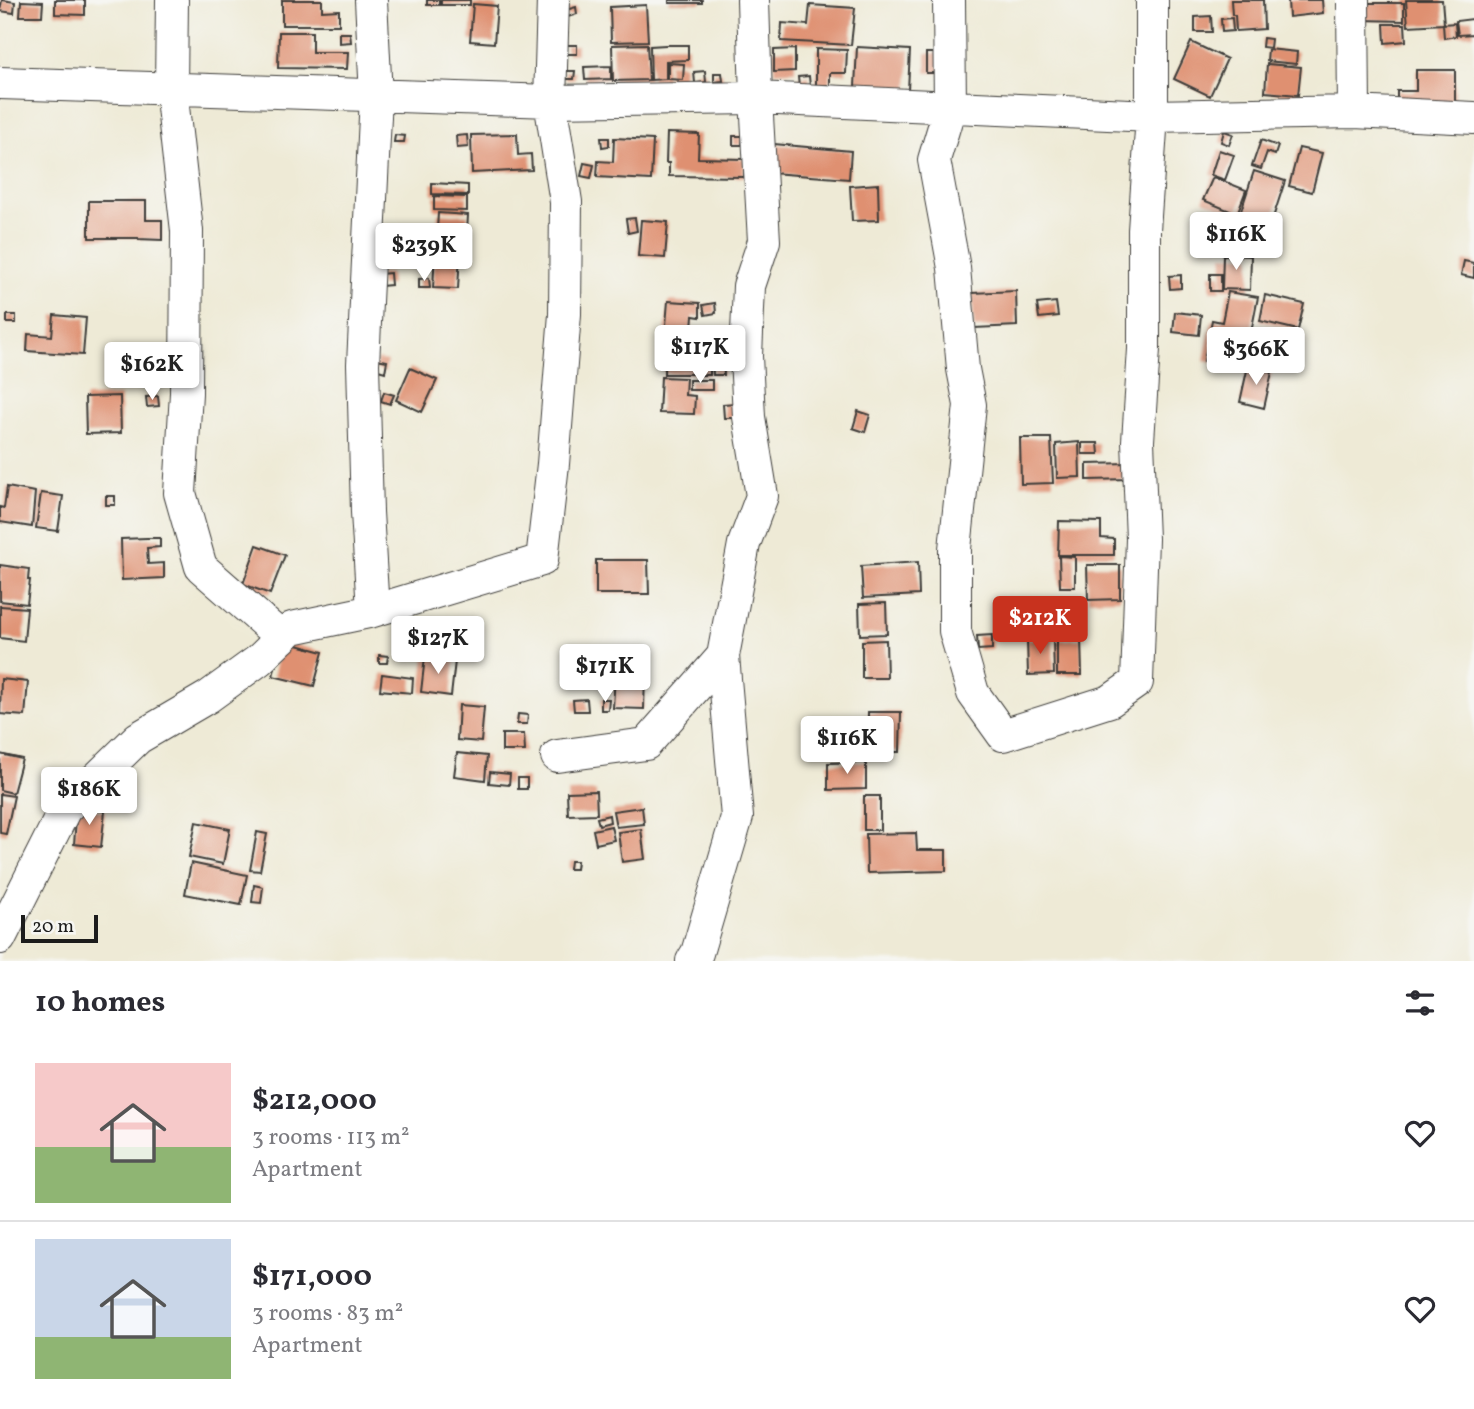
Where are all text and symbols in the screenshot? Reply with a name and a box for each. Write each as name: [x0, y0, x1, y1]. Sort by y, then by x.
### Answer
pin: $116K: [1187, 212, 1285, 272]
text: $116K: [1206, 219, 1266, 251]
pin: $239K: [375, 224, 473, 283]
text: $239K: [391, 230, 457, 262]
pin: $117K: [651, 326, 749, 385]
pin: $366K: [1207, 328, 1305, 387]
text: $117K: [671, 332, 729, 364]
text: $366K: [1223, 334, 1289, 366]
pin: $162K: [103, 342, 201, 402]
text: $162K: [120, 349, 184, 381]
pin: $212K: [991, 596, 1089, 656]
text: $212K: [1009, 603, 1071, 635]
pin: $127K: [389, 616, 487, 676]
text: $127K: [407, 623, 469, 655]
pin: $171K: [556, 644, 654, 704]
text: $171K: [576, 651, 634, 683]
pin: $116K: [798, 716, 896, 776]
text: $116K: [817, 723, 877, 755]
pin: $186K: [40, 768, 138, 827]
text: $186K: [57, 774, 121, 806]
scale bar: [21, 912, 98, 944]
text: 20 m: [32, 914, 74, 940]
text: 10 homes: [35, 982, 165, 1024]
icon: filters: [1401, 984, 1439, 1022]
text: $212,000: [252, 1080, 377, 1122]
icon: home: [91, 1091, 175, 1175]
icon: heart: [1401, 1114, 1439, 1152]
text: 3 rooms · 113 m²: [252, 1122, 410, 1154]
text: Apartment: [252, 1154, 363, 1186]
text: $171,000: [252, 1256, 372, 1298]
icon: home: [91, 1267, 175, 1351]
icon: heart: [1401, 1290, 1439, 1328]
text: 3 rooms · 83 m²: [252, 1298, 403, 1330]
text: Apartment: [252, 1330, 363, 1362]

